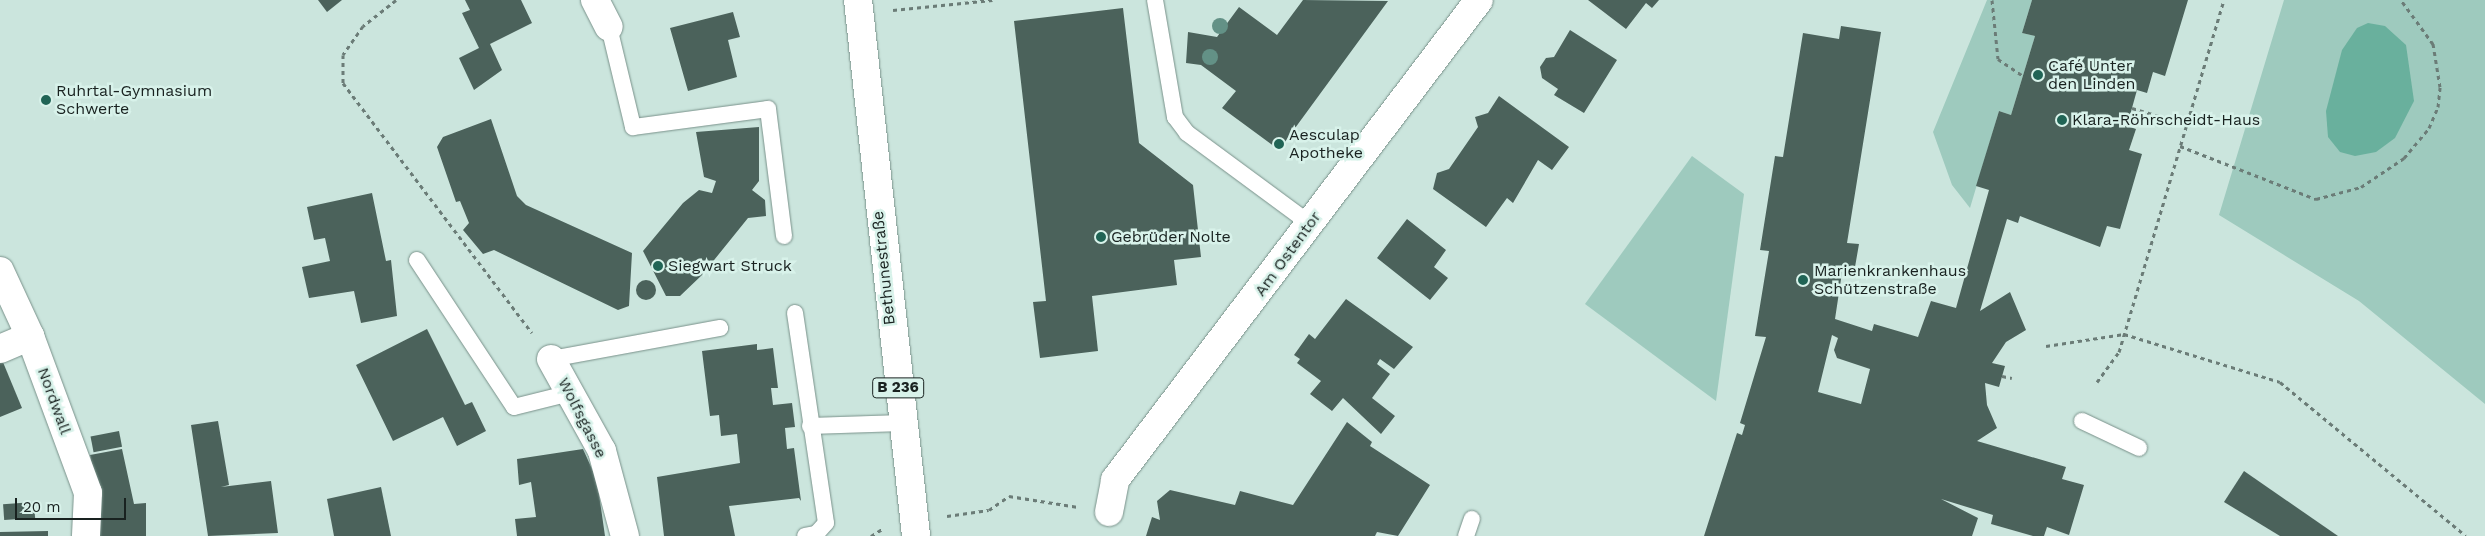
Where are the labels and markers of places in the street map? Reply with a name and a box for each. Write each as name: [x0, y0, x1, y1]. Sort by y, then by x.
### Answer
place label: Café Unter den Linden: [2048, 56, 2136, 94]
marker: Café Unter den Linden: [2032, 69, 2044, 81]
place label: Ruhrtal-Gymnasium Schwerte: [56, 81, 212, 119]
marker: Ruhrtal-Gymnasium Schwerte: [40, 94, 52, 106]
place label: Klara-Röhrscheidt-Haus: [2072, 110, 2260, 130]
marker: Klara-Röhrscheidt-Haus: [2056, 114, 2068, 126]
place label: Aesculap Apotheke: [1289, 125, 1363, 163]
marker: Aesculap Apotheke: [1273, 138, 1285, 150]
place label: Gebrüder Nolte: [1111, 227, 1231, 247]
marker: Gebrüder Nolte: [1095, 231, 1107, 243]
place label: Siegwart Struck: [668, 256, 792, 276]
marker: Siegwart Struck: [652, 260, 664, 272]
place label: Marienkrankenhaus Schützenstraße: [1814, 261, 1966, 299]
marker: Marienkrankenhaus Schützenstraße: [1796, 273, 1810, 287]

